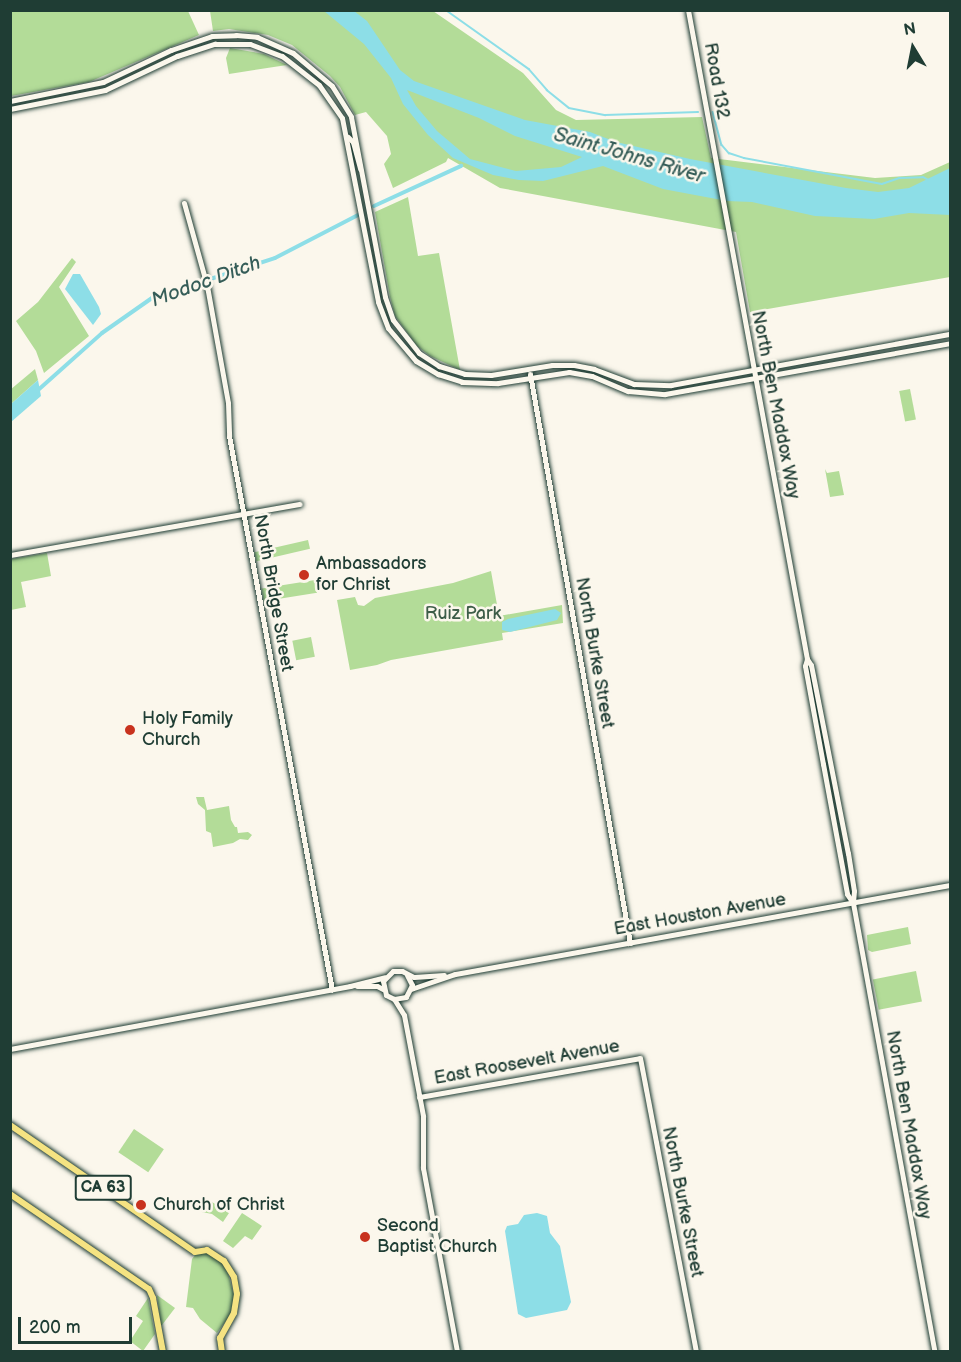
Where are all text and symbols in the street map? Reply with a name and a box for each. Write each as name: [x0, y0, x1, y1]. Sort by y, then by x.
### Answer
north arrow: [883, 18, 943, 78]
text: N: [902, 19, 917, 40]
street label: Road 132: [699, 41, 733, 121]
water label: Saint Johns River: [550, 123, 708, 189]
water label: Modoc Ditch: [148, 251, 264, 313]
street label: North Ben Maddox Way: [746, 309, 804, 501]
street label: North Bridge Street: [249, 513, 297, 673]
place label: Ambassadors for Christ: [316, 554, 426, 596]
marker: Ambassadors for Christ: [297, 568, 311, 582]
street label: North Burke Street: [570, 576, 618, 730]
park label: Ruiz Park: [425, 603, 501, 625]
place label: Holy Family Church: [142, 709, 234, 752]
marker: Holy Family Church: [123, 723, 137, 737]
street label: East Houston Avenue: [612, 889, 788, 941]
street label: North Ben Maddox Way: [881, 1029, 935, 1221]
street label: East Roosevelt Avenue: [433, 1036, 621, 1090]
street label: North Burke Street: [657, 1125, 707, 1279]
road number: CA 63: [74, 1175, 132, 1201]
place label: Church of Christ: [153, 1194, 285, 1216]
marker: Church of Christ: [134, 1198, 148, 1212]
place label: Second Baptist Church: [377, 1216, 497, 1258]
marker: Second Baptist Church: [358, 1230, 372, 1244]
scale bar: [21, 1305, 135, 1343]
text: 200 m: [29, 1317, 81, 1338]

